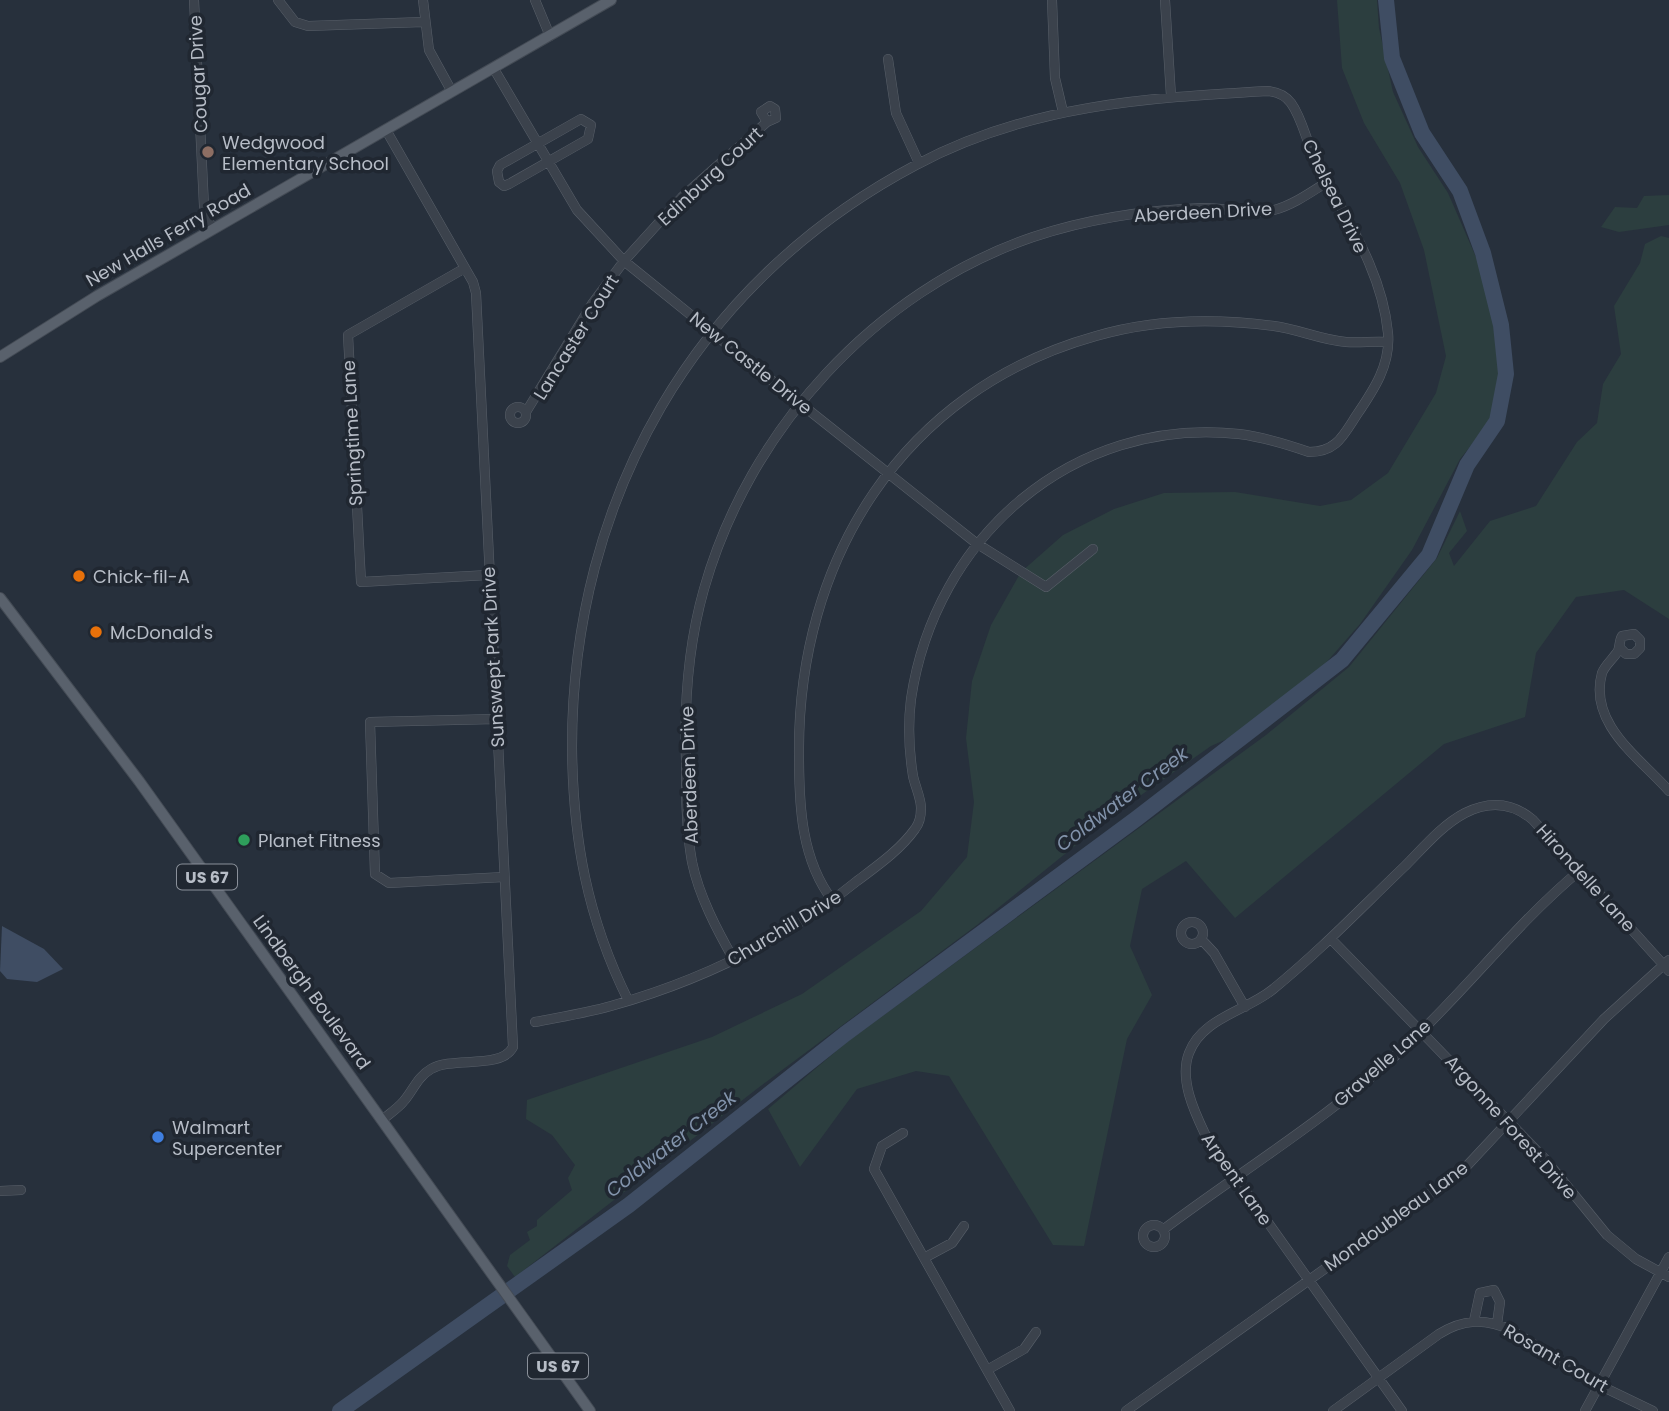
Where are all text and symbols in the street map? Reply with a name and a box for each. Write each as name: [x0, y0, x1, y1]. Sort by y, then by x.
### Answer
street label: Cougar Drive: [182, 14, 214, 134]
street label: Edinburg Court: [652, 121, 768, 231]
place label: Wedgwood Elementary School: [222, 130, 389, 176]
street label: Chelsea Drive: [1297, 135, 1373, 257]
marker: Wedgwood Elementary School: [200, 144, 216, 160]
street label: New Halls Ferry Road: [81, 178, 255, 292]
street label: Aberdeen Drive: [1133, 196, 1273, 228]
street label: Lancaster Court: [527, 270, 625, 404]
street label: New Castle Drive: [684, 306, 818, 420]
street label: Springtime Lane: [336, 360, 368, 506]
place label: Chick-fil-A: [93, 564, 190, 589]
street label: Sunswept Park Drive: [476, 566, 510, 748]
marker: Chick-fil-A: [71, 568, 87, 584]
place label: McDonald's: [110, 620, 213, 645]
marker: McDonald's: [88, 624, 104, 640]
street label: Aberdeen Drive: [674, 706, 704, 844]
water label: Coldwater Creek: [1050, 740, 1195, 858]
street label: Hirondelle Lane: [1531, 819, 1641, 937]
place label: Planet Fitness: [258, 828, 381, 853]
marker: Planet Fitness: [236, 832, 252, 848]
road number: US 67: [177, 864, 237, 890]
street label: Churchill Drive: [722, 884, 846, 972]
street label: Lindbergh Boulevard: [247, 910, 377, 1074]
street label: Gravelle Lane: [1328, 1014, 1436, 1112]
street label: Argonne Forest Drive: [1440, 1050, 1582, 1204]
water label: Coldwater Creek: [600, 1084, 743, 1204]
place label: Walmart Supercenter: [172, 1115, 282, 1161]
street label: Arpent Lane: [1196, 1128, 1278, 1230]
marker: Walmart Supercenter: [150, 1129, 166, 1145]
street label: Mondoubleau Lane: [1319, 1155, 1473, 1277]
street label: Rosant Court: [1499, 1318, 1613, 1398]
road number: US 67: [528, 1354, 588, 1378]

